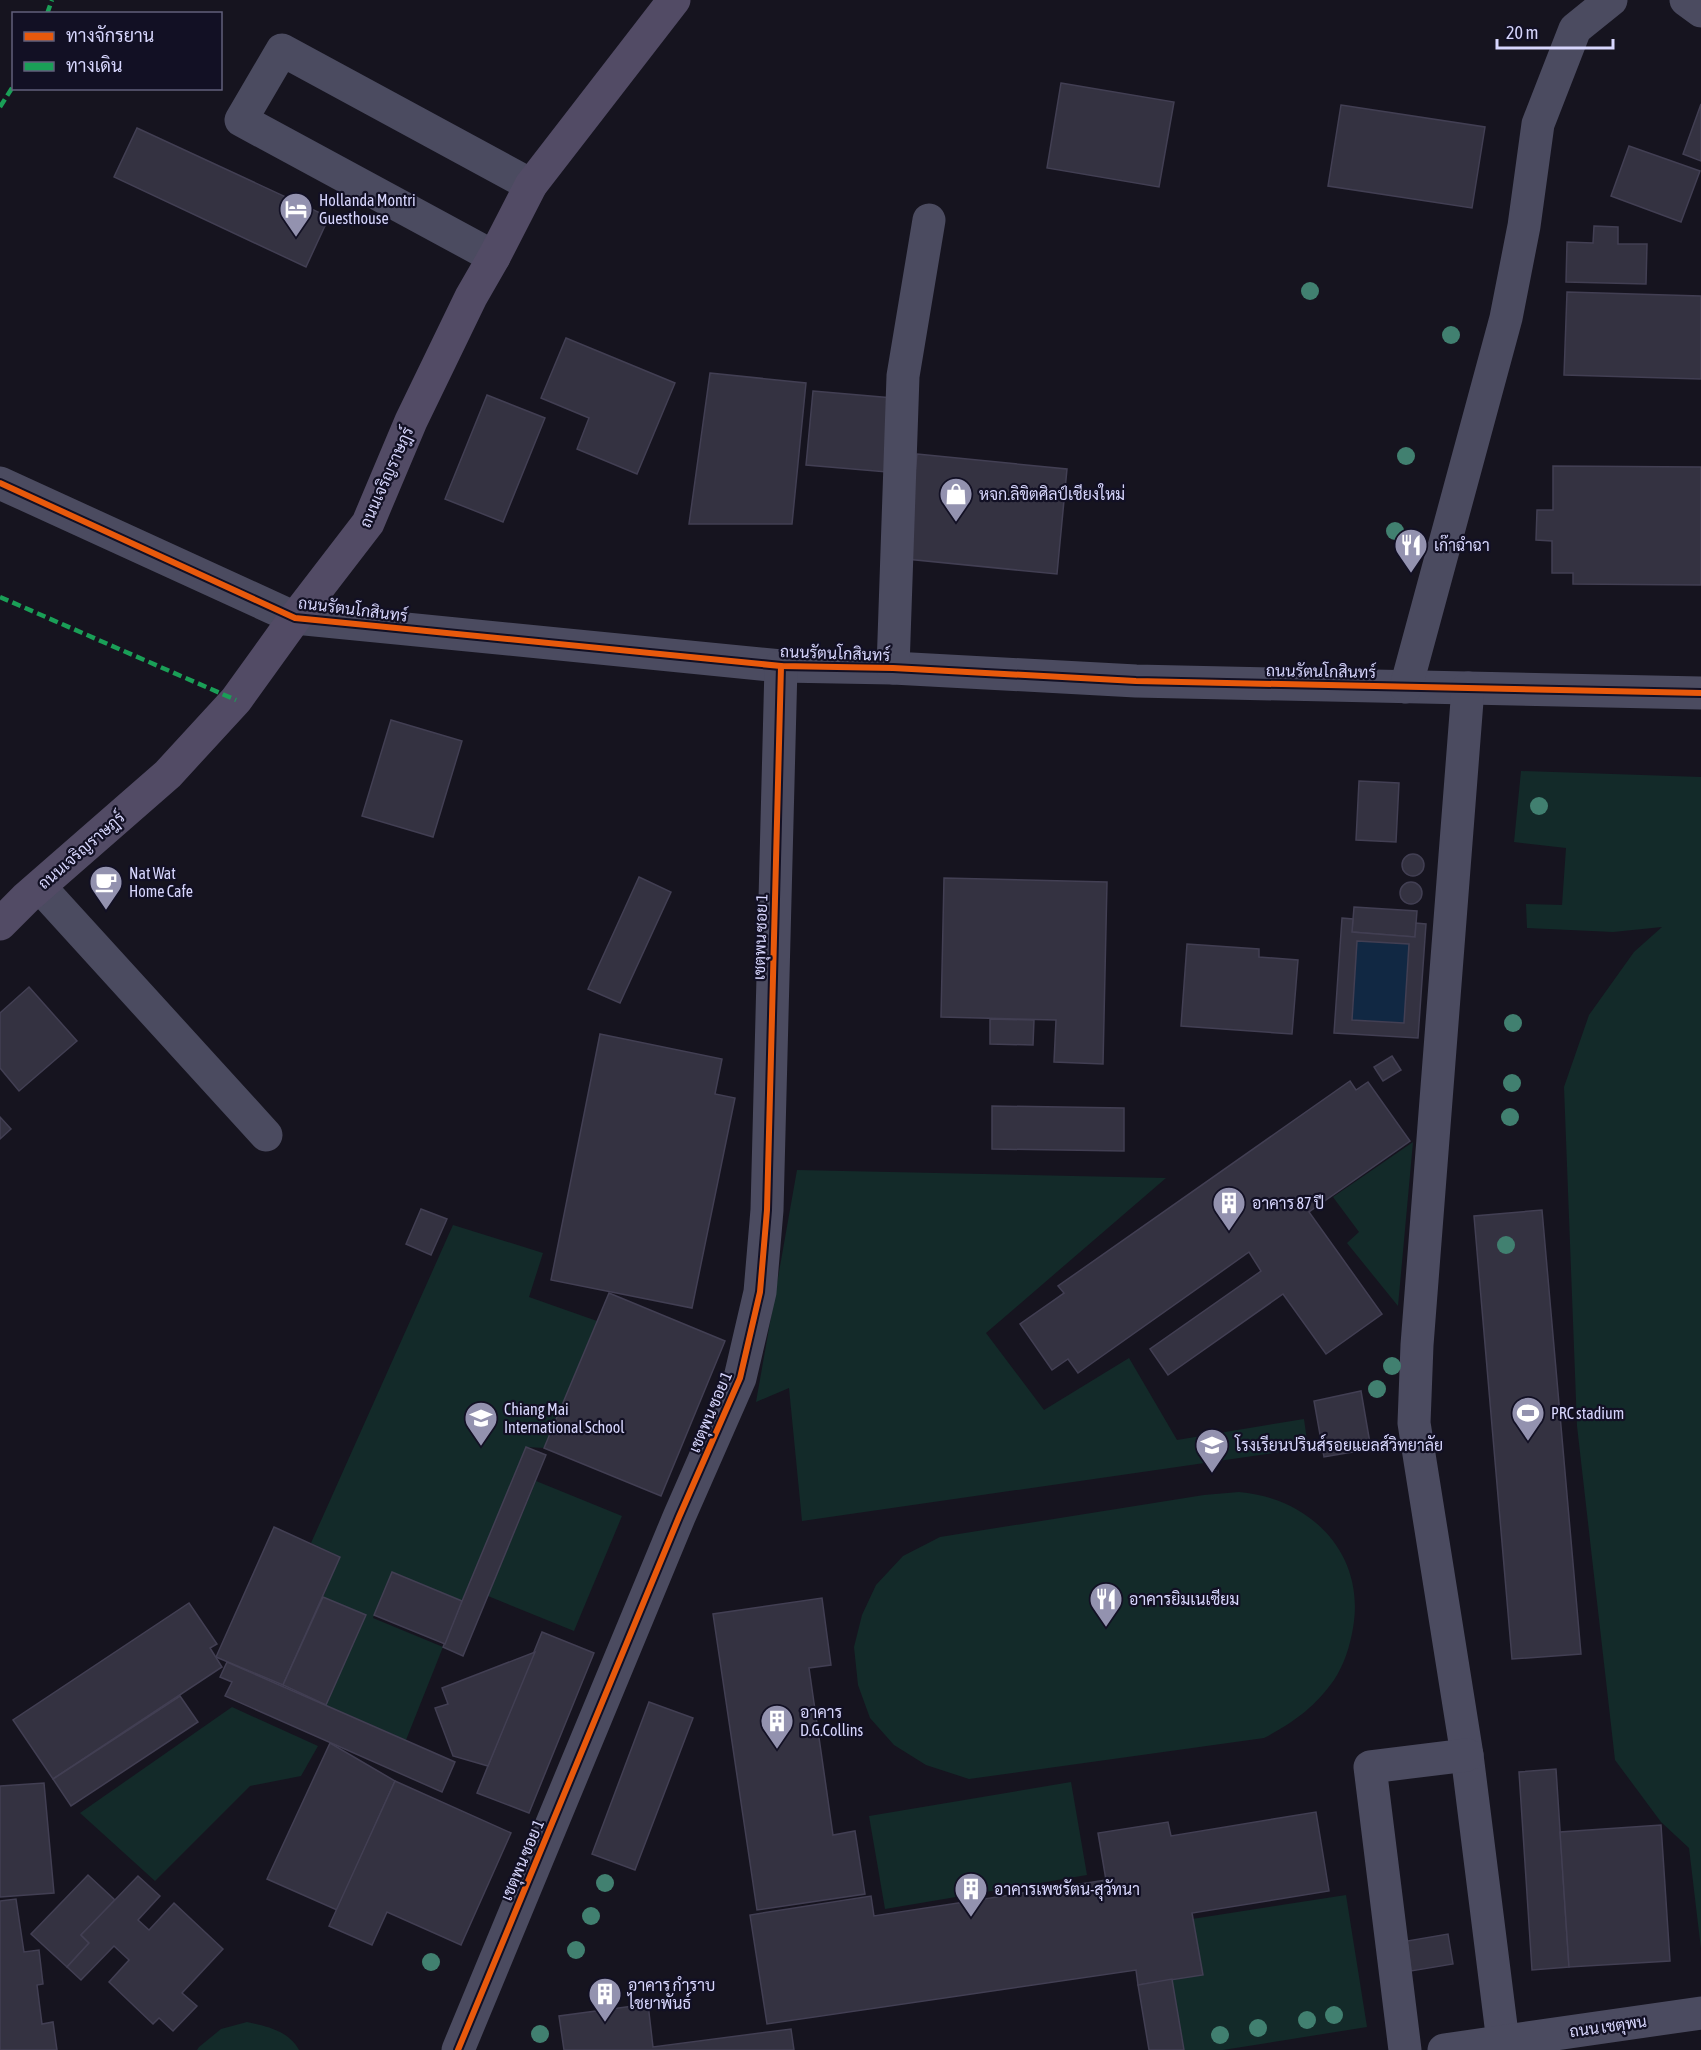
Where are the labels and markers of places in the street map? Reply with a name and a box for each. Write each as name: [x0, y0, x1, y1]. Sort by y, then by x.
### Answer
hotel icon: Hollanda Montri Guesthouse: [278, 191, 314, 238]
place label: Hollanda Montri Guesthouse: [319, 191, 416, 227]
shop icon: หจก.ลิขิตศิลป์เชียงใหม่: [938, 476, 974, 523]
place label: หจก.ลิขิตศิลป์เชียงใหม่: [979, 483, 1125, 503]
restaurant icon: เก๊าฉำฉา: [1393, 527, 1429, 574]
place label: เก๊าฉำฉา: [1434, 534, 1490, 554]
cafe icon: Nat Wat Home Cafe: [88, 864, 124, 911]
place label: Nat Wat Home Cafe: [129, 864, 193, 900]
building icon: อาคาร 87 ปี: [1211, 1185, 1247, 1232]
place label: อาคาร 87 ปี: [1252, 1194, 1324, 1212]
sports icon: PRC stadium: [1510, 1395, 1546, 1442]
school or university icon: Chiang Mai International School: [463, 1400, 499, 1447]
place label: Chiang Mai International School: [504, 1400, 625, 1436]
place label: PRC stadium: [1551, 1404, 1624, 1422]
school or university icon: โรงเรียนปรินส์รอยแยลส์วิทยาลัย: [1194, 1427, 1230, 1474]
place label: โรงเรียนปรินส์รอยแยลส์วิทยาลัย: [1234, 1433, 1443, 1454]
restaurant icon: อาคารยิมเนเซียม: [1088, 1581, 1124, 1628]
place label: อาคารยิมเนเซียม: [1129, 1588, 1239, 1608]
building icon: อาคาร D.G.Collins: [759, 1703, 795, 1750]
place label: อาคาร D.G.Collins: [800, 1703, 863, 1739]
building icon: อาคารเพชรัตน-สุวัทนา: [953, 1871, 989, 1918]
place label: อาคารเพชรัตน-สุวัทนา: [994, 1879, 1140, 1901]
building icon: อาคาร กำราบ ไชยาพันธ์: [587, 1976, 623, 2023]
place label: อาคาร กำราบ ไชยาพันธ์: [626, 1976, 715, 2012]

